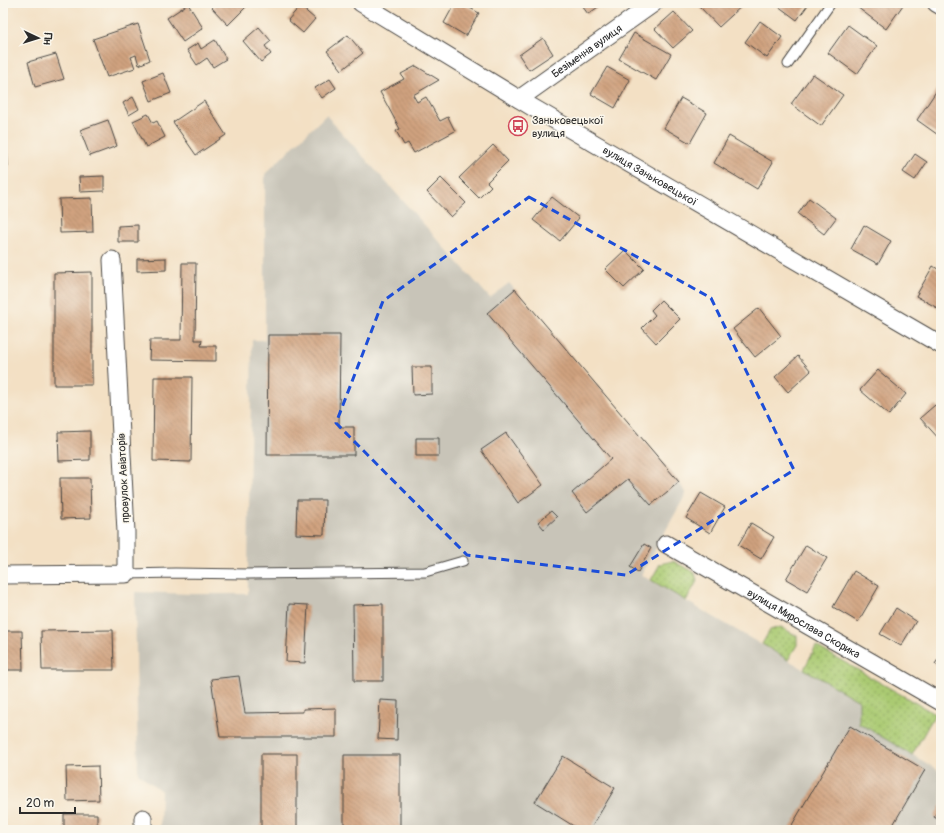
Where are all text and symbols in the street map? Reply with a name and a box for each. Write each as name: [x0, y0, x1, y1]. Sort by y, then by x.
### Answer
north arrow: [18, 18, 58, 58]
street label: Безіменна вулиця: [549, 22, 625, 81]
text: Пн: [41, 32, 54, 46]
place label: Заньковецької вулиця: [532, 114, 604, 140]
bus stop icon: Заньковецької вулиця: [507, 115, 529, 137]
street label: вулиця Заньковецької: [600, 144, 700, 209]
street label: провулок Авіаторів: [115, 433, 132, 523]
street label: вулиця Мирослава Скорика: [745, 586, 862, 661]
scale bar: [20, 789, 75, 815]
text: 20 m: [26, 796, 55, 811]

